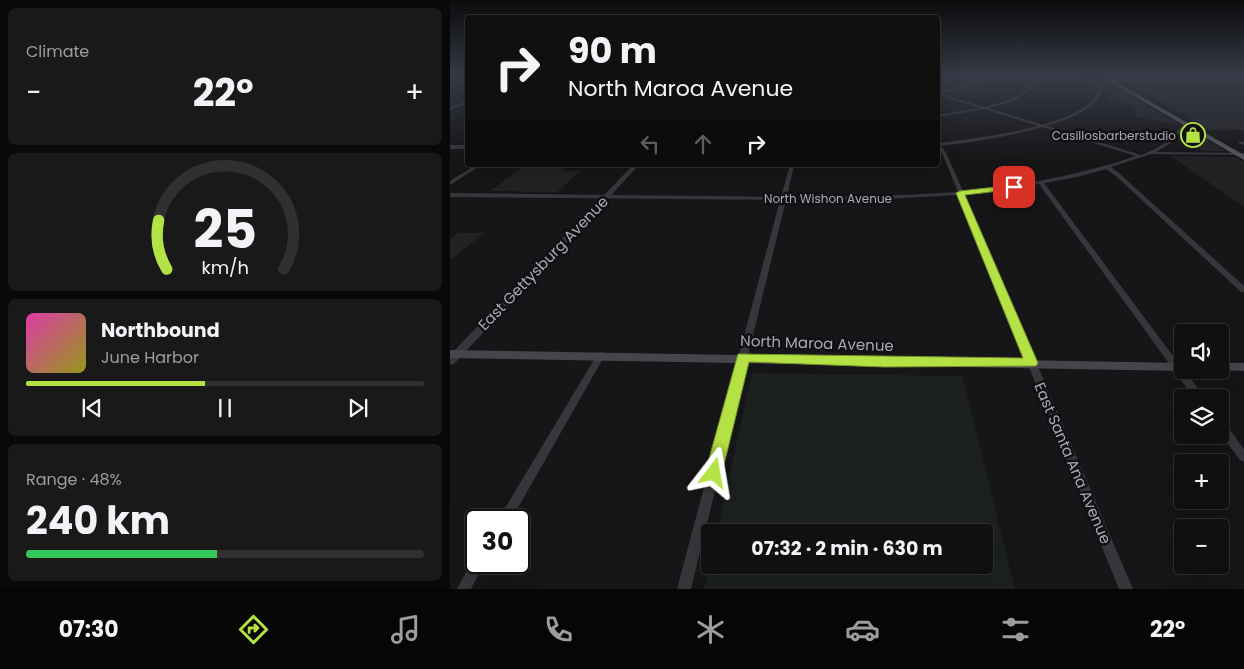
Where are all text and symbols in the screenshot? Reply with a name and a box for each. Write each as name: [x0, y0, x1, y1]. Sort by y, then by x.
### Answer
text: 90 m: [568, 26, 657, 75]
icon: right: [485, 35, 550, 100]
text: Climate: [26, 40, 89, 63]
text: 22°: [193, 66, 254, 119]
text: −: [26, 73, 41, 112]
text: +: [405, 73, 424, 112]
text: North Maroa Avenue: [568, 73, 793, 104]
shop icon: Casillosbarberstudio: [1180, 122, 1206, 148]
place label: Casillosbarberstudio: [1052, 127, 1176, 144]
icon: left: [636, 130, 664, 158]
icon: ahead: [689, 130, 717, 158]
icon: right: [742, 130, 770, 158]
pin: [993, 166, 1035, 208]
icon: arrive: [1000, 173, 1028, 201]
street label: North Wishon Avenue: [764, 190, 892, 207]
street label: East Gettysburg Avenue: [473, 191, 613, 335]
text: 25: [193, 193, 257, 266]
text: km/h: [201, 255, 249, 280]
text: Northbound: [101, 317, 220, 344]
map controls: [1174, 324, 1229, 574]
button: sound: [1174, 324, 1229, 379]
street label: North Maroa Avenue: [740, 330, 894, 356]
text: June Harbor: [101, 346, 199, 369]
street label: East Santa Ana Avenue: [1029, 379, 1117, 547]
button: layers: [1174, 389, 1229, 444]
icon: previous: [78, 394, 106, 422]
icon: pause: [211, 394, 239, 422]
icon: next: [344, 394, 372, 422]
position arrow: [687, 446, 739, 498]
button: +: [1174, 454, 1229, 509]
text: Range · 48%: [26, 468, 122, 491]
text: 240 km: [26, 494, 170, 547]
speed limit sign: 30: [465, 509, 530, 574]
button: −: [1174, 519, 1229, 574]
text: 07:32 · 2 min · 630 m: [751, 535, 943, 562]
icon: directions: [236, 612, 271, 647]
icon: music: [388, 612, 423, 647]
icon: phone: [541, 612, 576, 647]
icon: climate: [693, 612, 728, 647]
icon: car: [845, 612, 880, 647]
icon: filters: [998, 612, 1033, 647]
text: 07:30: [59, 614, 119, 645]
text: 22°: [1150, 614, 1185, 645]

